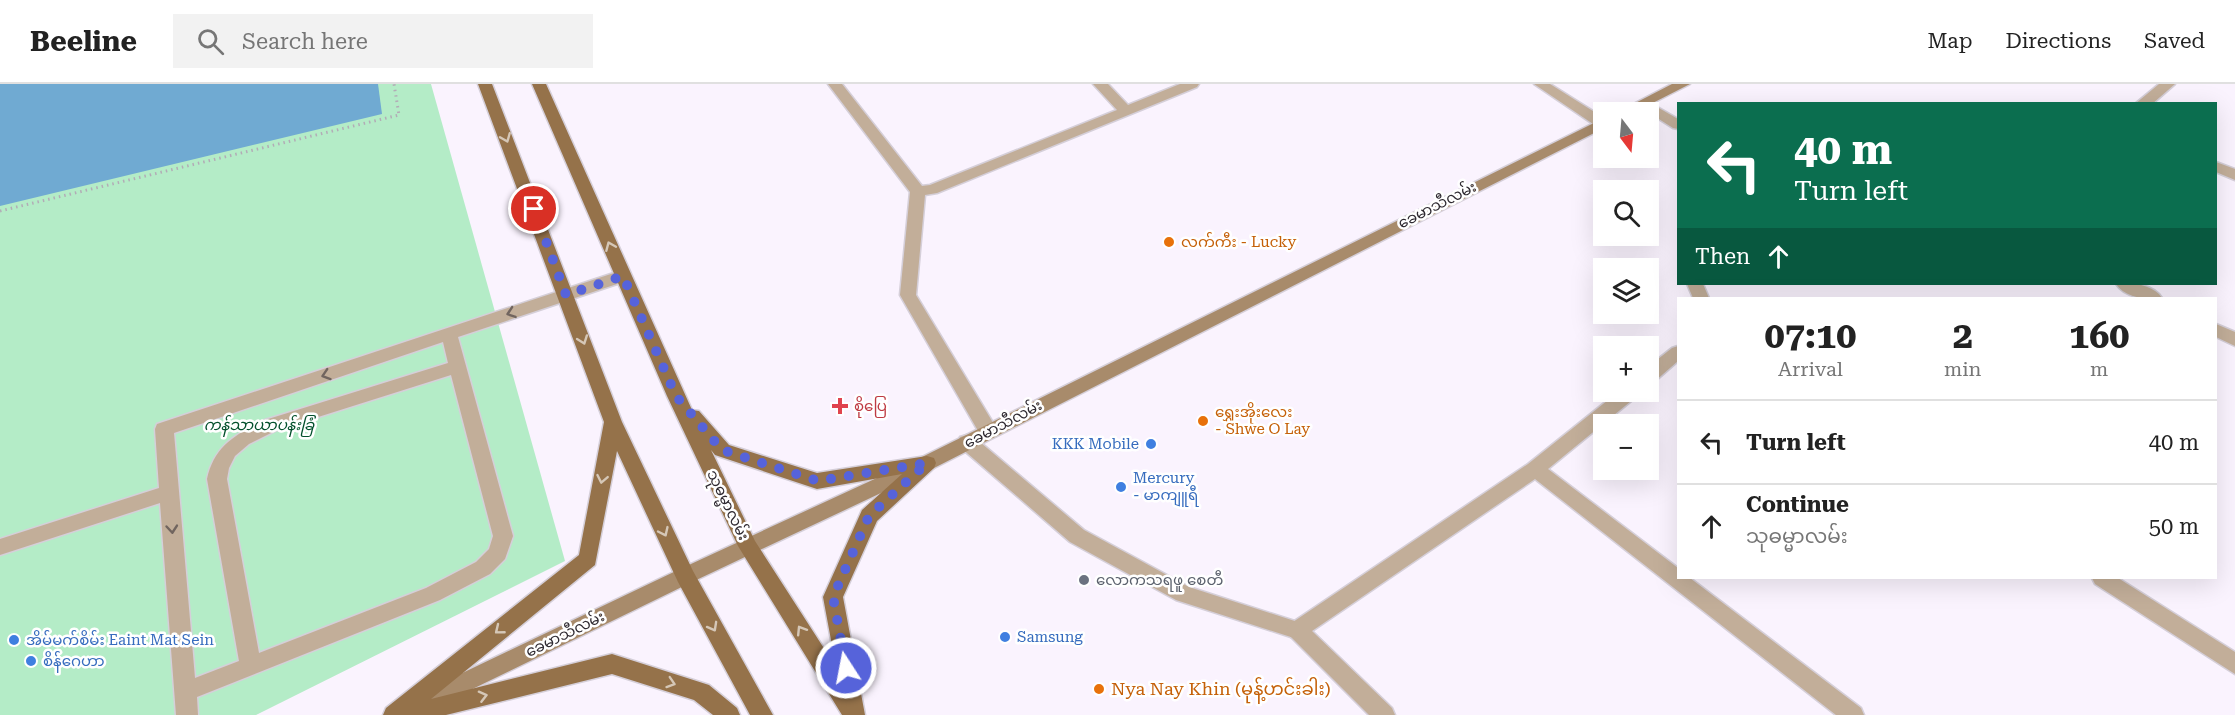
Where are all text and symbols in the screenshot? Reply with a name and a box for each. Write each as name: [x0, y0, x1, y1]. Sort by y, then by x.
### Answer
search box: [173, 14, 593, 68]
text: Beeline: [30, 25, 137, 58]
icon: search: [194, 25, 227, 58]
text: Search here: [242, 29, 368, 54]
text: Map: [1928, 29, 1972, 53]
text: Directions: [2005, 29, 2111, 53]
text: Saved: [2144, 29, 2205, 53]
north arrow: [1593, 102, 1659, 168]
map controls: [1593, 102, 1659, 480]
text: 40 m: [1794, 125, 1892, 174]
icon: left: [1695, 126, 1773, 204]
one-way arrow: [499, 132, 511, 143]
text: Turn left: [1794, 175, 1908, 207]
street label: ခေမာသီလမ်း: [1394, 177, 1479, 232]
button: search: [1593, 180, 1659, 246]
pin: [508, 183, 559, 234]
icon: arrive: [517, 192, 550, 225]
place label: လက်ကီး - Lucky: [1181, 232, 1296, 251]
marker: လက်ကီး - Lucky: [1162, 235, 1176, 249]
icon: ahead: [1762, 240, 1795, 273]
one-way arrow: [605, 242, 617, 253]
text: Then: [1695, 244, 1750, 269]
button: layers: [1593, 258, 1659, 324]
one-way arrow: [506, 306, 516, 319]
text: 07:10: [1765, 315, 1856, 357]
text: 2: [1953, 315, 1973, 357]
text: 160: [2069, 315, 2129, 357]
one-way arrow: [576, 334, 588, 345]
button: +: [1593, 336, 1659, 402]
text: Arrival: [1778, 357, 1843, 381]
text: min: [1944, 357, 1981, 381]
text: m: [2090, 357, 2108, 381]
one-way arrow: [321, 368, 332, 380]
street label: ခေမာသီလမ်း: [961, 395, 1045, 452]
place label: စိုပြေ: [854, 396, 887, 418]
marker: စိုပြေ: [831, 397, 849, 415]
place label: ရွှေးအိုးလေး - Shwe O Lay: [1215, 402, 1310, 438]
park label: ကန်သာယာပန်းခြံ: [204, 414, 317, 437]
marker: ရွှေးအိုးလေး - Shwe O Lay: [1196, 414, 1210, 428]
button: −: [1593, 414, 1659, 480]
icon: left: [1695, 426, 1728, 459]
text: Turn left: [1746, 430, 1846, 455]
text: 40 m: [2149, 430, 2199, 455]
place label: KKK Mobile: [1052, 435, 1139, 453]
marker: KKK Mobile: [1144, 437, 1158, 451]
street label: သုဓမ္မာလမ်း: [700, 466, 754, 545]
place label: Mercury - မာကျူရီ: [1133, 469, 1199, 507]
one-way arrow: [597, 474, 609, 484]
marker: Mercury - မာကျူရီ: [1114, 480, 1128, 494]
text: Continue: [1746, 492, 1849, 517]
icon: ahead: [1695, 510, 1728, 543]
text: 50 m: [2149, 514, 2199, 539]
text: သုဓမ္မာလမ်း: [1746, 524, 1848, 548]
one-way arrow: [165, 525, 178, 534]
one-way arrow: [657, 525, 669, 536]
place label: လောကသရဖူ စေတီ: [1096, 570, 1223, 592]
marker: လောကသရဖူ စေတီ: [1077, 573, 1091, 587]
street label: ခေမာသီလမ်း: [522, 606, 607, 661]
one-way arrow: [706, 621, 717, 631]
one-way arrow: [495, 623, 506, 634]
one-way arrow: [796, 626, 808, 636]
place label: Samsung: [1017, 628, 1083, 646]
place label: အိမ်မက်စိမ်း Eaint Mat Sein: [26, 630, 214, 649]
marker: Samsung: [998, 630, 1012, 644]
marker: အိမ်မက်စိမ်း Eaint Mat Sein: [7, 633, 21, 647]
position arrow: [814, 636, 878, 700]
place label: စိန်ဂေဟာ: [43, 651, 105, 673]
marker: စိန်ဂေဟာ: [24, 654, 38, 668]
one-way arrow: [665, 676, 676, 688]
place label: Nya Nay Khin (မုန့်ဟင်းခါး): [1111, 676, 1331, 704]
marker: Nya Nay Khin (မုန့်ဟင်းခါး): [1092, 682, 1106, 696]
one-way arrow: [477, 691, 487, 704]

